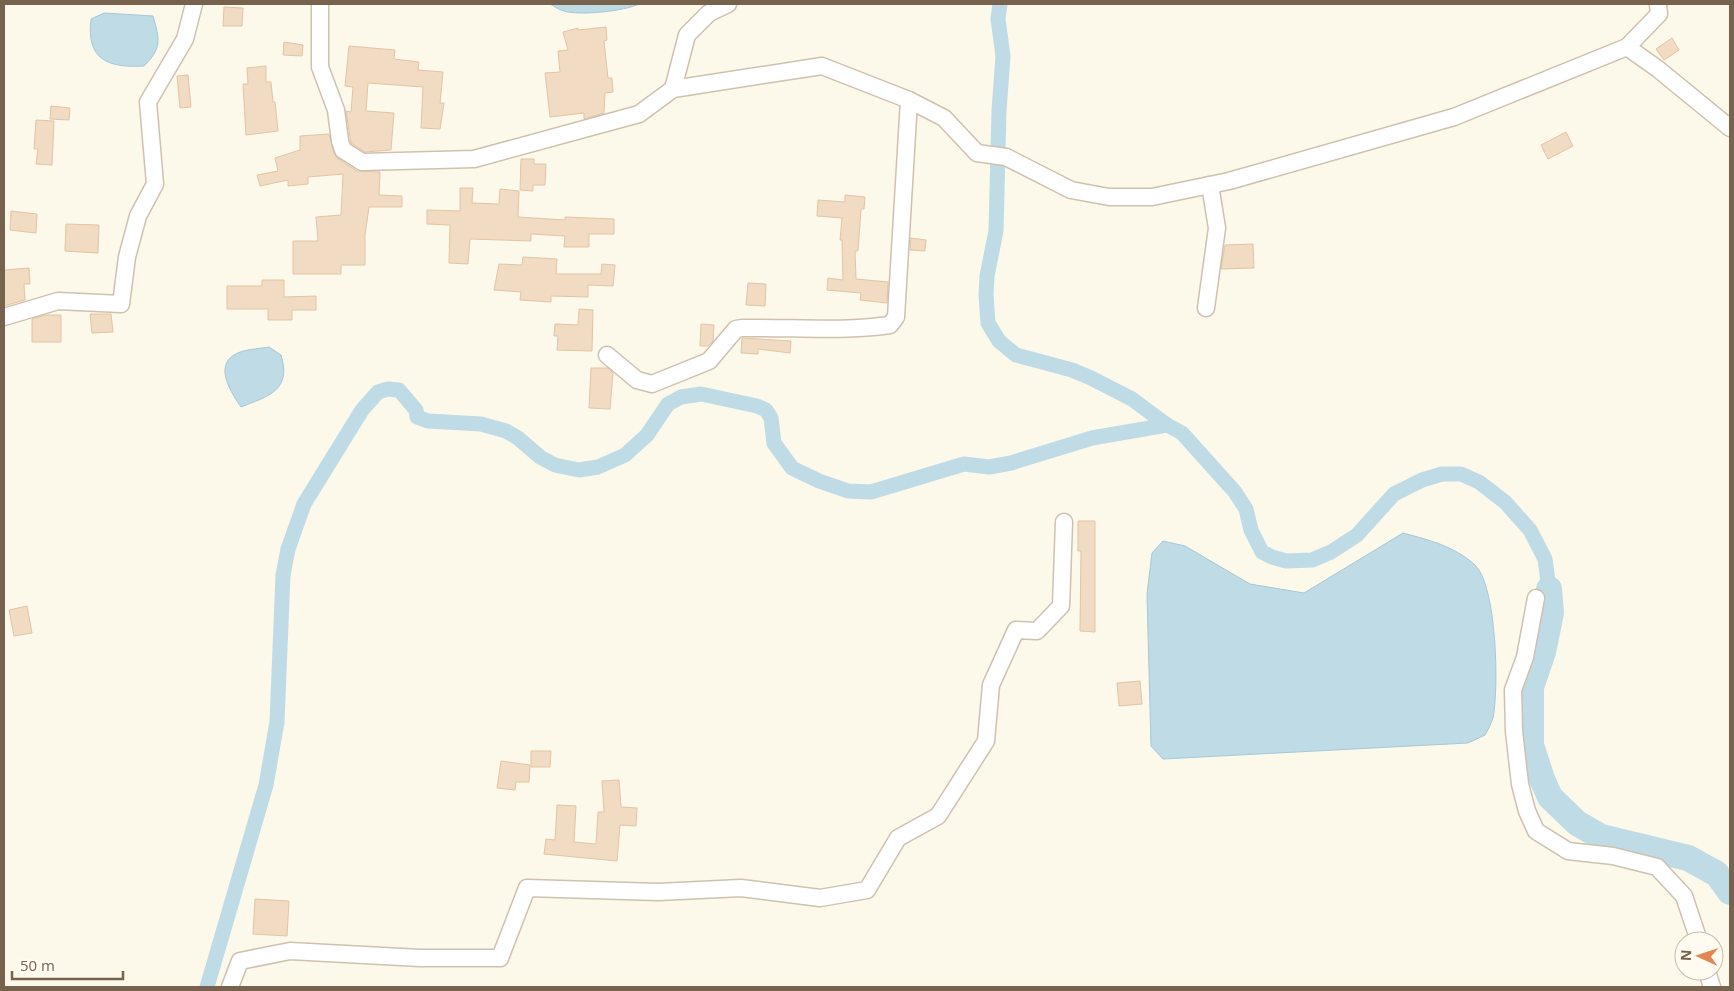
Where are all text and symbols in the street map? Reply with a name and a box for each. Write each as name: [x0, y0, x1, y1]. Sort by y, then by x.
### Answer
north arrow: [1674, 931, 1724, 981]
scale bar: [12, 948, 124, 980]
text: N: [1676, 949, 1695, 961]
text: 50 m: [20, 955, 55, 975]

